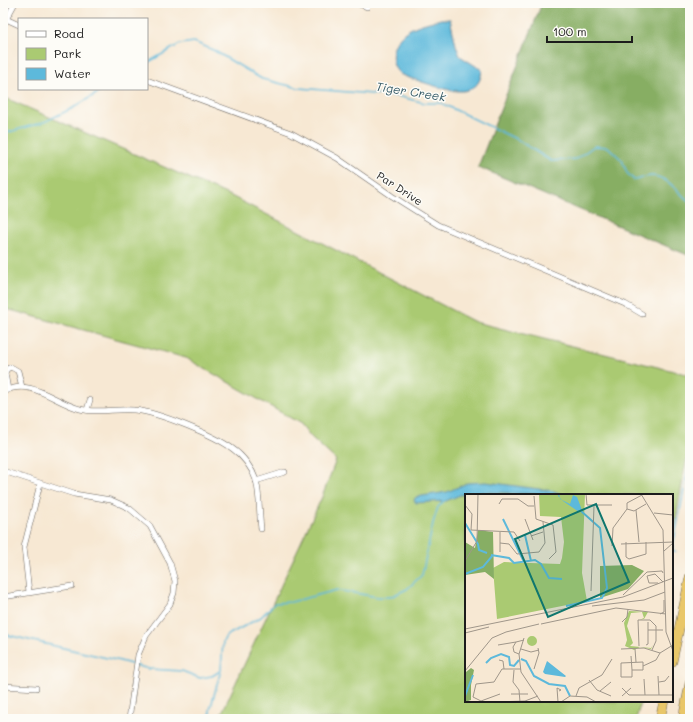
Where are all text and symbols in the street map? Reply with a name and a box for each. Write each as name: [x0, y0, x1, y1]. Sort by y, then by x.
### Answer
legend: [18, 18, 148, 90]
scale bar: [547, 18, 632, 44]
text: 100 m: [553, 23, 587, 39]
text: Road: [54, 25, 84, 41]
text: Park: [54, 45, 81, 61]
text: Water: [54, 65, 91, 81]
water label: Tiger Creek: [375, 78, 448, 105]
street label: Par Drive: [374, 168, 426, 208]
inset map: [465, 494, 673, 702]

